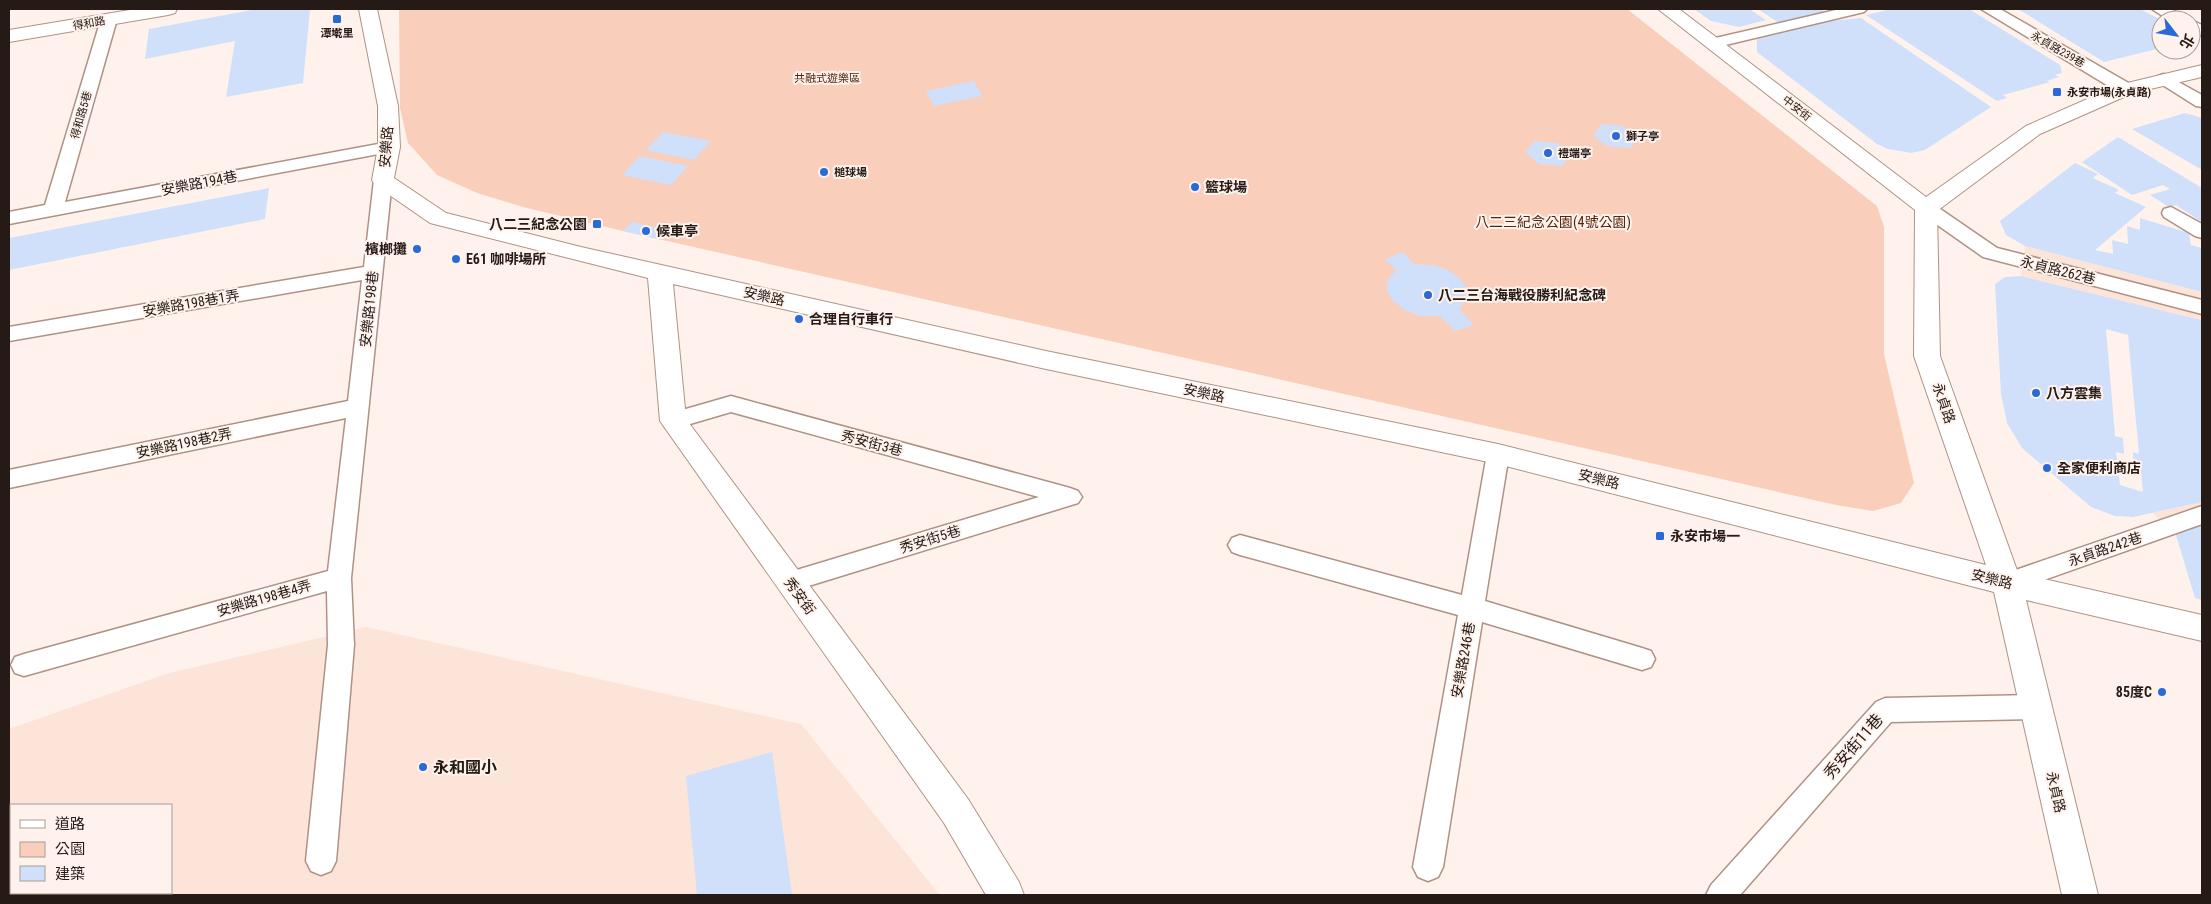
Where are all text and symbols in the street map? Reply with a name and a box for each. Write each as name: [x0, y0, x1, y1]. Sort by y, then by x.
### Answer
north arrow: [2151, 10, 2201, 60]
marker: 潭墘里: [331, 13, 343, 25]
street label: 得和路: [72, 14, 106, 33]
place label: 潭墘里: [321, 27, 354, 40]
street label: 永貞路239巷: [2028, 29, 2087, 70]
text: 北: [2177, 32, 2198, 52]
park label: 共融式遊樂區: [794, 72, 860, 85]
marker: 永安市場(永貞路): [2051, 86, 2063, 98]
place label: 永安市場(永貞路): [2067, 86, 2151, 99]
street label: 得和路5巷: [68, 90, 95, 141]
street label: 中安街: [1780, 93, 1814, 124]
street label: 安樂路: [376, 125, 396, 169]
marker: 獅子亭: [1610, 130, 1622, 142]
place label: 獅子亭: [1626, 130, 1659, 143]
marker: 禮端亭: [1542, 147, 1554, 159]
place label: 禮端亭: [1558, 147, 1591, 160]
marker: 槌球場: [818, 166, 830, 178]
place label: 槌球場: [834, 166, 867, 179]
street label: 安樂路194巷: [160, 168, 238, 198]
place label: 籃球場: [1205, 179, 1247, 195]
marker: 籃球場: [1189, 181, 1201, 193]
park label: 八二三紀念公園(4號公園): [1475, 214, 1631, 231]
place label: 八二三紀念公園: [489, 216, 587, 232]
marker: 八二三紀念公園: [591, 218, 603, 230]
place label: 候車亭: [656, 223, 698, 239]
marker: 候車亭: [640, 225, 652, 237]
place label: 檳榔攤: [365, 241, 407, 257]
marker: 檳榔攤: [411, 243, 423, 255]
place label: E61 咖啡場所: [466, 251, 546, 267]
marker: E61 咖啡場所: [450, 253, 462, 265]
street label: 永貞路262巷: [2019, 253, 2097, 287]
street label: 安樂路198巷: [357, 270, 381, 348]
street label: 安樂路: [742, 283, 786, 309]
street label: 安樂路198巷1弄: [142, 287, 240, 319]
place label: 八二三台海戰役勝利紀念碑: [1438, 287, 1606, 303]
marker: 八二三台海戰役勝利紀念碑: [1422, 289, 1434, 301]
place label: 合理自行車行: [809, 311, 893, 327]
marker: 合理自行車行: [793, 313, 805, 325]
street label: 安樂路: [1182, 381, 1226, 405]
street label: 永貞路: [1930, 381, 1958, 425]
place label: 八方雲集: [2046, 385, 2102, 401]
marker: 八方雲集: [2030, 387, 2042, 399]
street label: 安樂路198巷2弄: [135, 425, 233, 461]
street label: 秀安街3巷: [840, 427, 904, 459]
place label: 全家便利商店: [2057, 460, 2141, 476]
marker: 全家便利商店: [2041, 462, 2053, 474]
street label: 安樂路: [1577, 466, 1621, 492]
street label: 秀安街5巷: [898, 522, 962, 556]
place label: 永安市場一: [1670, 528, 1740, 544]
street label: 永貞路242巷: [2066, 529, 2144, 569]
marker: 永安市場一: [1654, 530, 1666, 542]
street label: 安樂路: [1970, 566, 2014, 592]
street label: 秀安街: [781, 574, 819, 618]
street label: 安樂路198巷4弄: [215, 577, 313, 619]
street label: 安樂路246巷: [1448, 621, 1478, 699]
place label: 85度C: [2116, 684, 2152, 700]
marker: 85度C: [2156, 686, 2168, 698]
street label: 秀安街11巷: [1820, 710, 1887, 783]
place label: 永和國小: [433, 758, 497, 777]
marker: 永和國小: [417, 761, 429, 773]
street label: 永貞路: [2043, 770, 2069, 814]
legend: [10, 804, 172, 894]
text: 道路: [55, 815, 85, 833]
text: 公園: [55, 840, 85, 858]
text: 建築: [55, 865, 85, 883]

